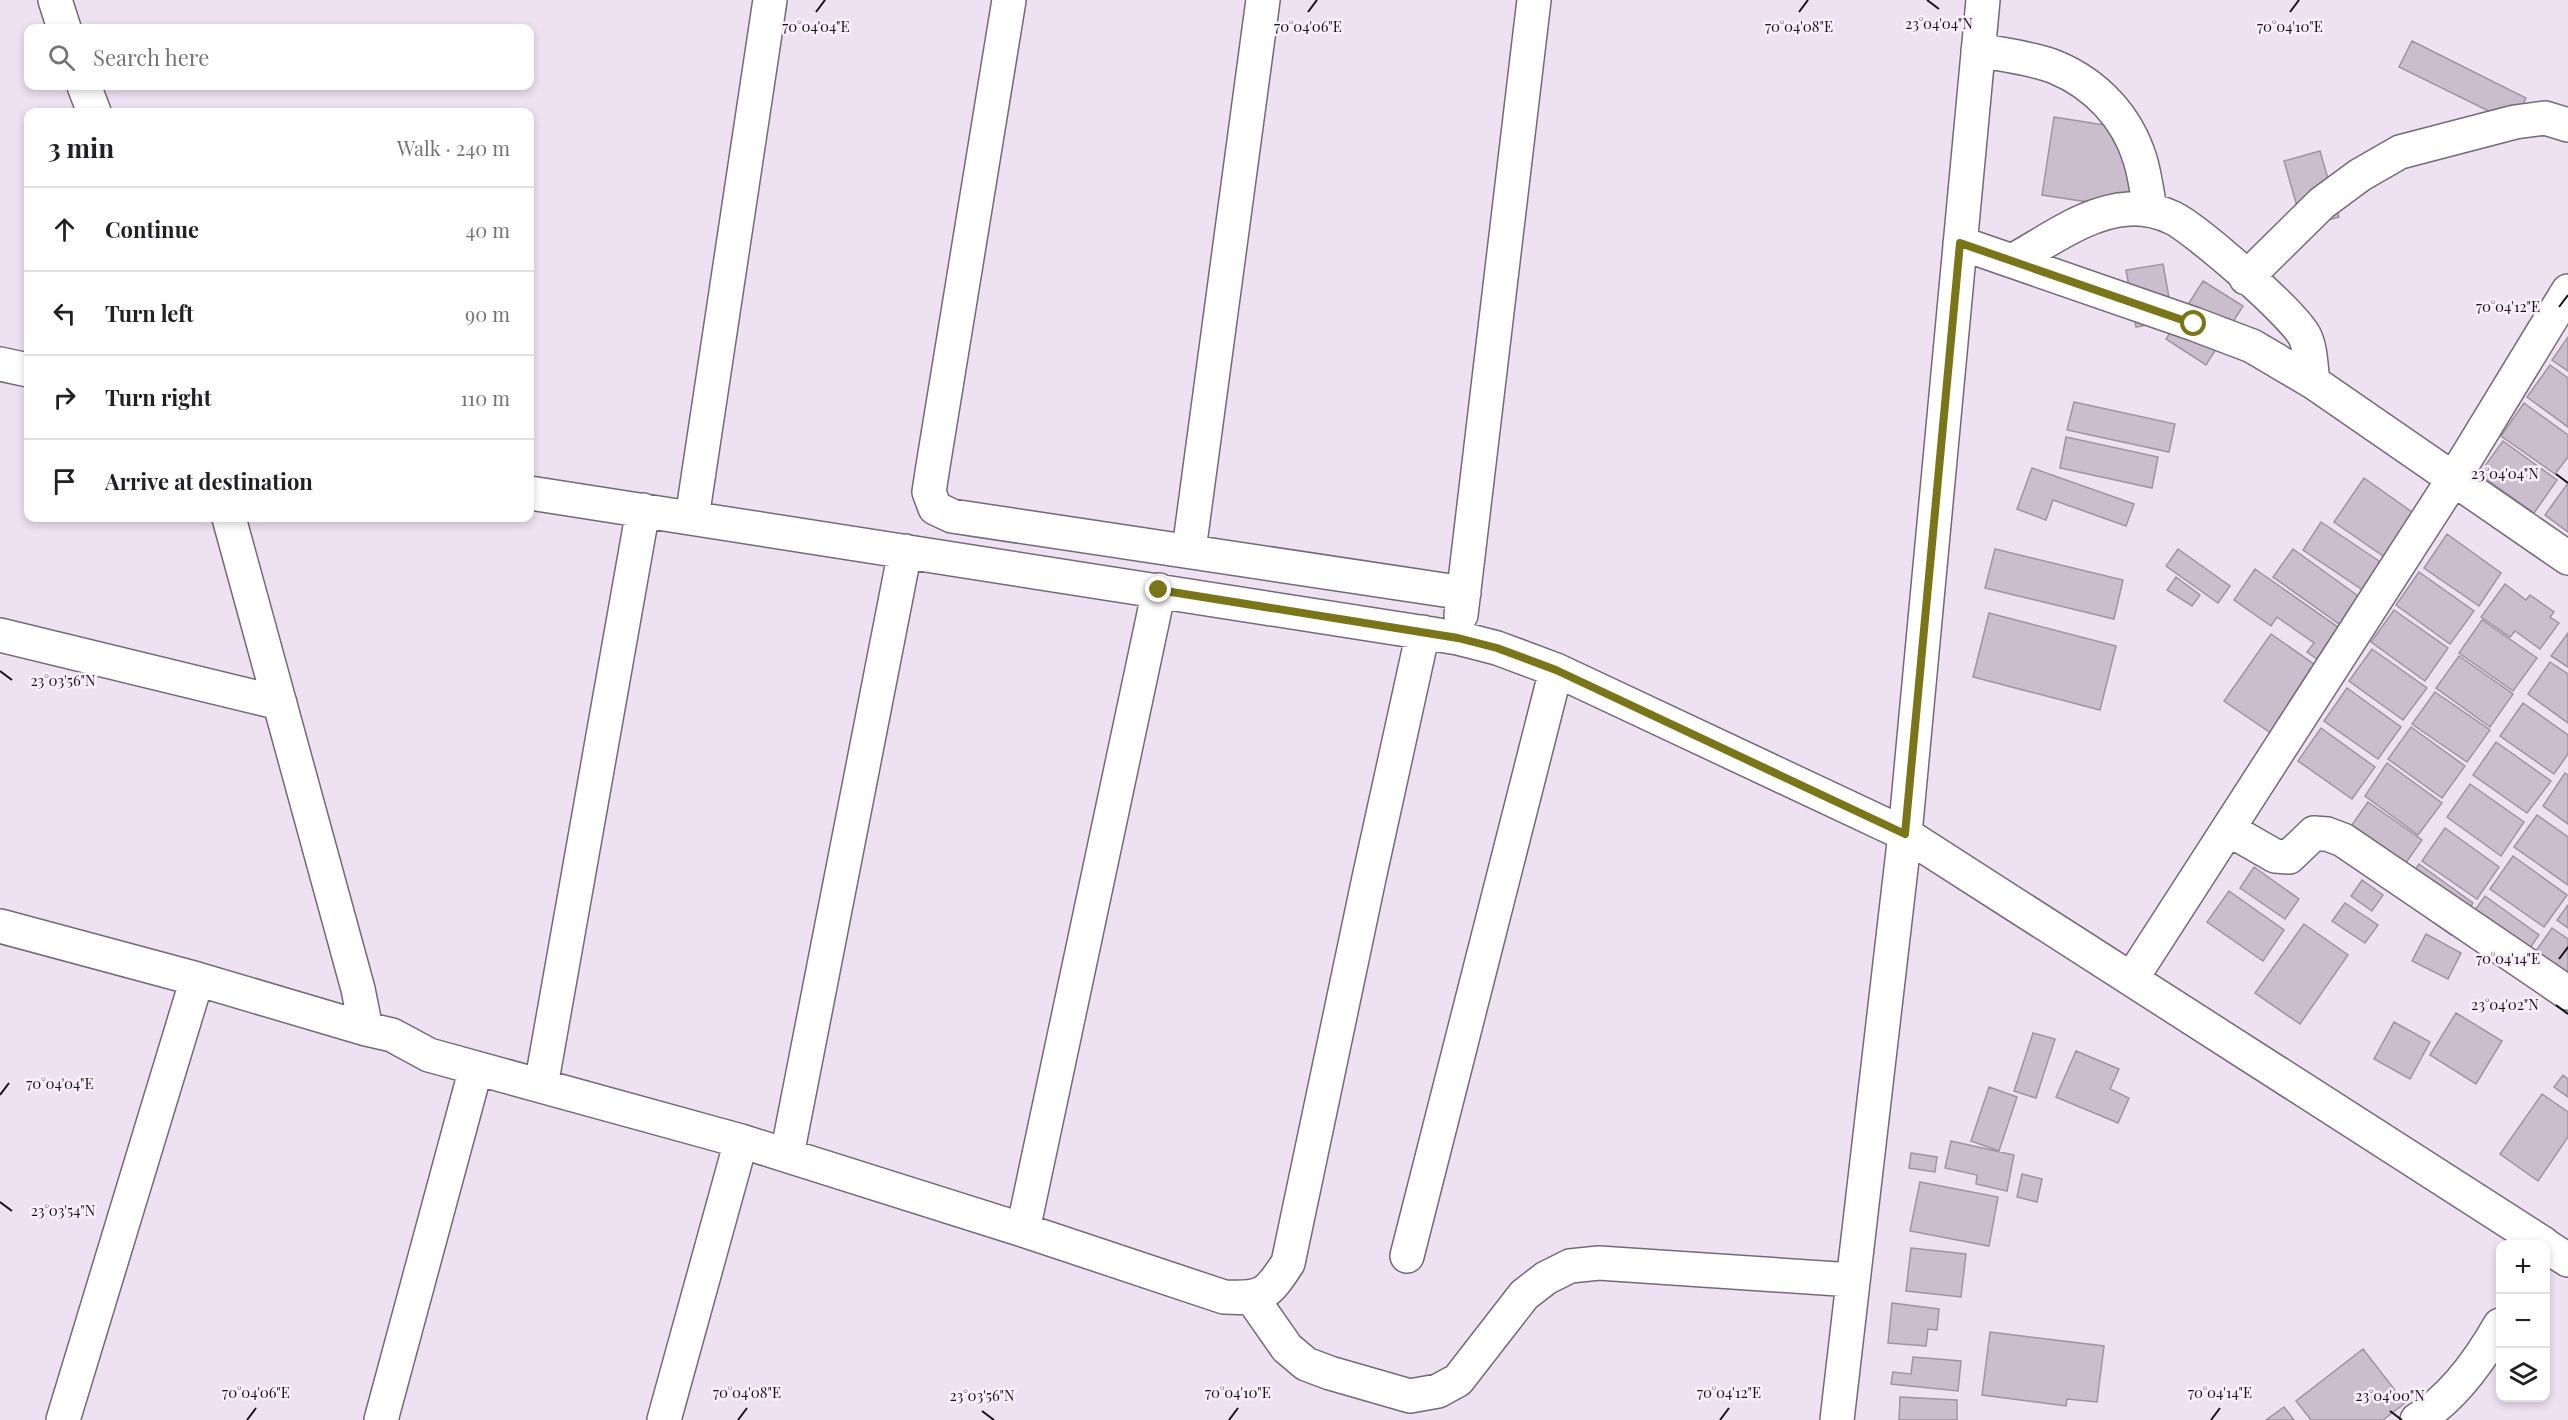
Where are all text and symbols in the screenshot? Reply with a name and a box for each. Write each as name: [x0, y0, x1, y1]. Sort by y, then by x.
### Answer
text: 23°04'04"N: [1905, 13, 1973, 33]
text: 70°04'04"E: [782, 16, 850, 36]
text: 70°04'06"E: [1274, 16, 1342, 36]
text: 70°04'08"E: [1765, 16, 1833, 36]
text: 70°04'10"E: [2257, 16, 2323, 36]
search box: [24, 24, 534, 90]
icon: search: [45, 41, 78, 74]
text: Search here: [93, 42, 209, 72]
text: 3 min: [48, 130, 114, 165]
text: Walk · 240 m: [397, 134, 510, 161]
icon: ahead: [48, 213, 81, 246]
text: Continue: [105, 214, 199, 244]
text: 40 m: [465, 216, 510, 243]
text: 70°04'12"E: [2476, 296, 2540, 316]
icon: left: [48, 297, 81, 330]
text: Turn left: [105, 298, 194, 328]
text: 90 m: [465, 300, 510, 327]
route start: [2180, 310, 2206, 336]
icon: right: [48, 381, 81, 414]
text: Turn right: [105, 382, 211, 412]
text: 110 m: [460, 384, 510, 411]
text: 23°04'04"N: [2471, 463, 2539, 483]
icon: arrive: [48, 465, 81, 498]
text: Arrive at destination: [105, 466, 313, 496]
route end: [1145, 576, 1171, 602]
text: 23°03'56"N: [30, 670, 96, 690]
text: 70°04'14"E: [2476, 948, 2540, 968]
text: 23°04'02"N: [2471, 994, 2539, 1014]
text: 70°04'04"E: [26, 1073, 94, 1093]
text: 23°03'54"N: [31, 1200, 96, 1220]
map controls: [2496, 1240, 2550, 1402]
button: +: [2496, 1240, 2550, 1294]
button: −: [2496, 1294, 2550, 1348]
button: layers: [2496, 1348, 2550, 1402]
text: 70°04'06"E: [222, 1382, 290, 1402]
text: 70°04'08"E: [713, 1382, 781, 1402]
text: 70°04'10"E: [1205, 1382, 1271, 1402]
text: 70°04'12"E: [1697, 1382, 1761, 1402]
text: 70°04'14"E: [2188, 1382, 2252, 1402]
text: 23°03'56"N: [949, 1385, 1015, 1405]
text: 23°04'00"N: [2355, 1385, 2425, 1405]

